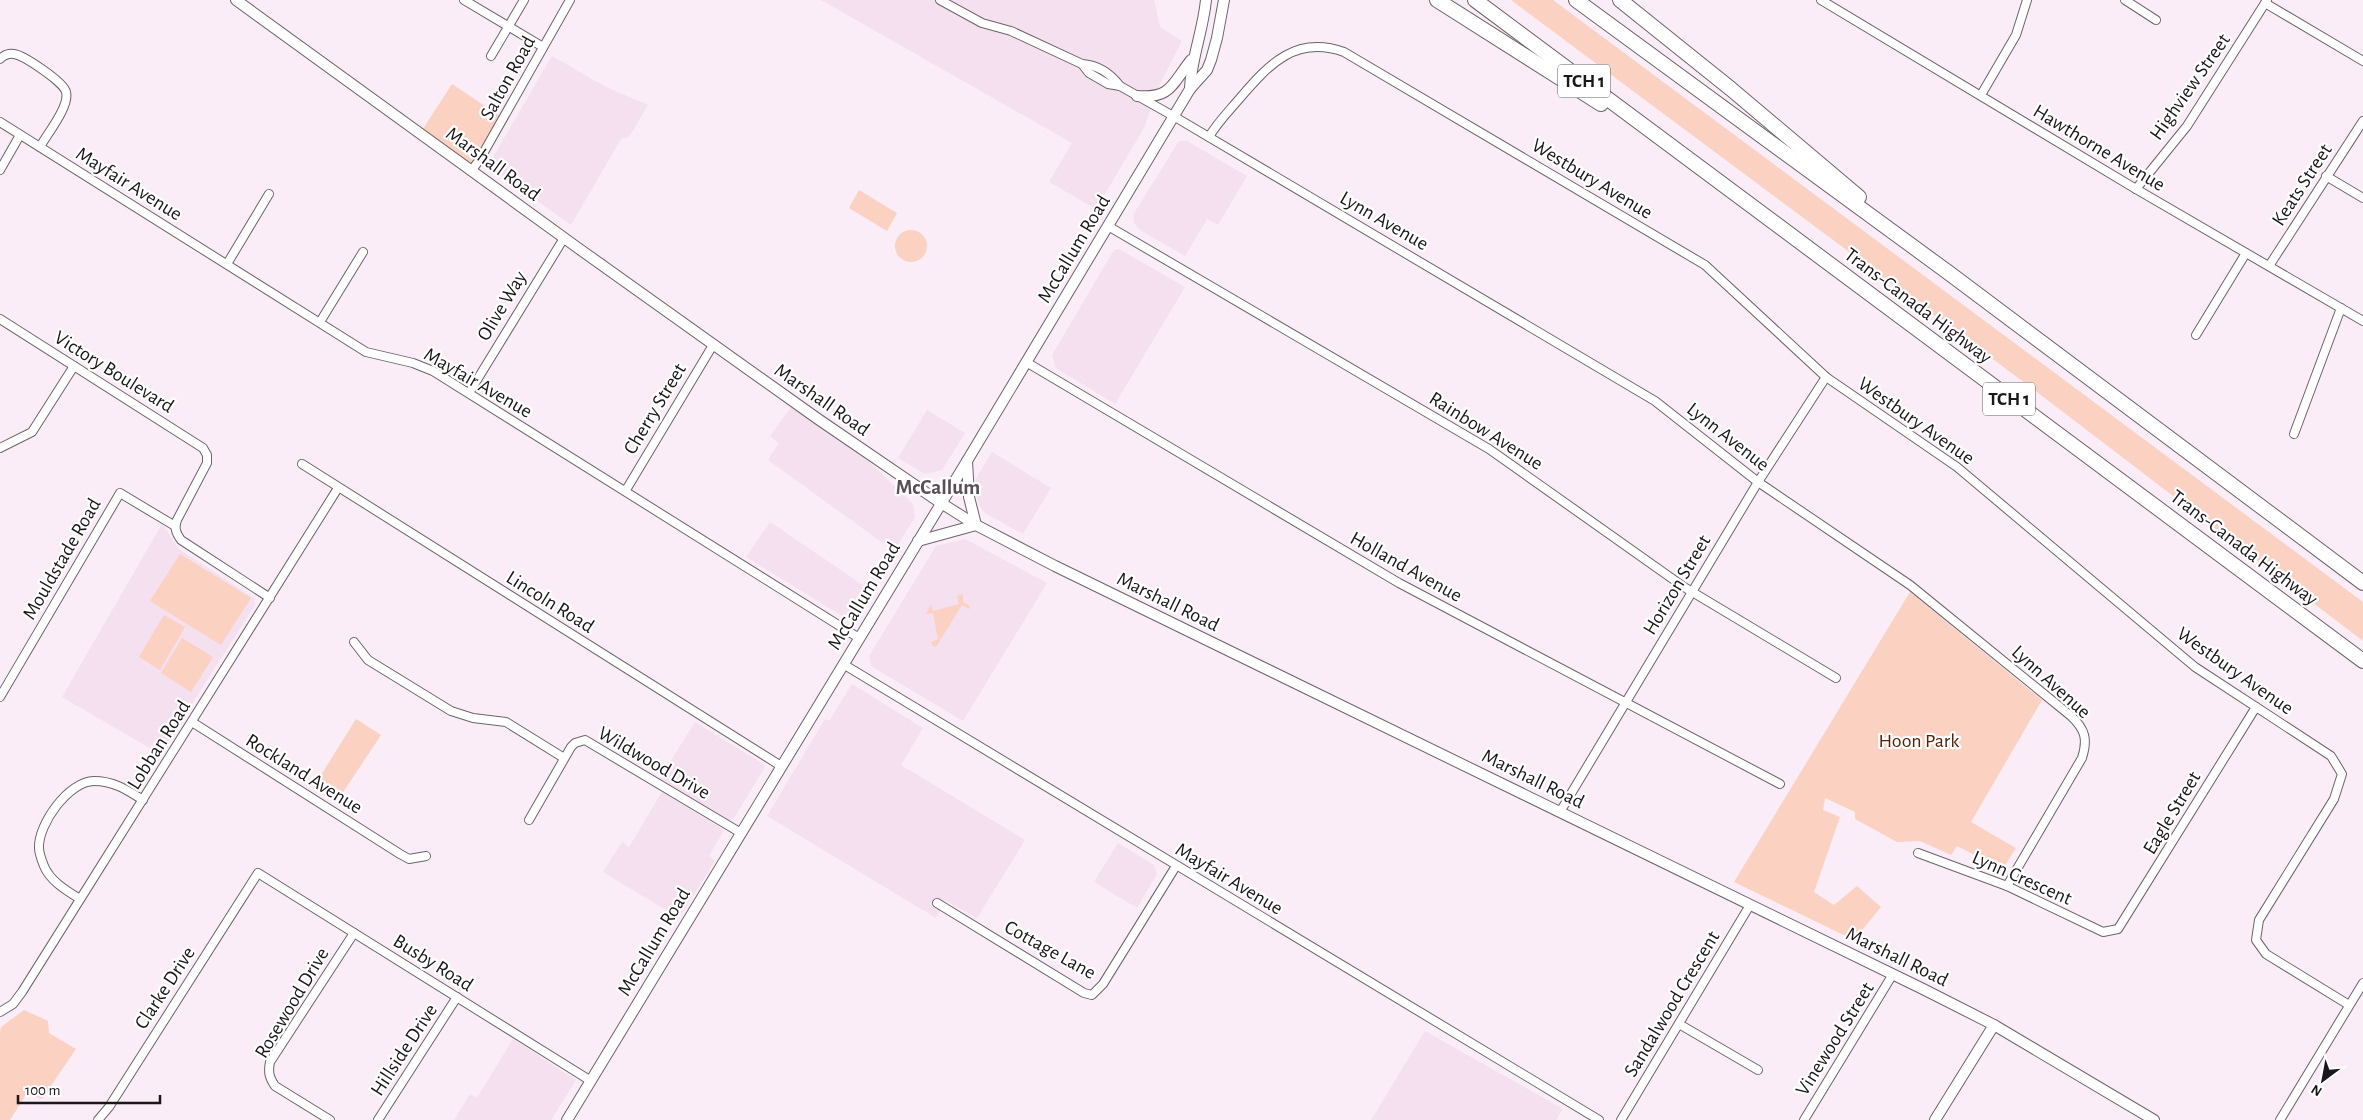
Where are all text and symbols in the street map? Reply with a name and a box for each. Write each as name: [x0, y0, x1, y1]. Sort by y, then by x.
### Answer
street label: Highview Street: [2146, 30, 2234, 144]
street label: Salton Road: [477, 33, 539, 123]
road number: TCH 1: [1558, 64, 1610, 98]
street label: Hawthorne Avenue: [2030, 101, 2168, 195]
street label: Marshall Road: [442, 123, 544, 205]
street label: Westbury Avenue: [1528, 135, 1656, 223]
street label: Keats Street: [2268, 140, 2336, 229]
street label: Mayfair Avenue: [72, 143, 186, 225]
street label: Lynn Avenue: [1336, 188, 1432, 254]
street label: McCallum Road: [1034, 192, 1114, 306]
street label: Trans-Canada Highway: [1841, 244, 1996, 368]
street label: Olive Way: [473, 267, 531, 344]
street label: Victory Boulevard: [51, 327, 177, 417]
street label: Mayfair Avenue: [421, 344, 535, 422]
street label: Cherry Street: [620, 360, 690, 458]
street label: Marshall Road: [771, 360, 873, 440]
street label: Westbury Avenue: [1854, 373, 1978, 469]
road number: TCH 1: [1983, 382, 2035, 416]
street label: Rainbow Avenue: [1426, 388, 1546, 474]
street label: Lynn Avenue: [1683, 399, 1773, 475]
district label: McCallum: [896, 477, 980, 498]
street label: Trans-Canada Highway: [2167, 486, 2322, 610]
street label: Mouldstade Road: [19, 495, 105, 623]
street label: Holland Avenue: [1347, 528, 1465, 606]
street label: Horizon Street: [1639, 531, 1715, 638]
street label: McCallum Road: [824, 539, 904, 653]
street label: Lincoln Road: [503, 567, 597, 637]
street label: Marshall Road: [1114, 569, 1222, 635]
street label: Westbury Avenue: [2173, 623, 2297, 719]
street label: Lynn Avenue: [2008, 642, 2094, 722]
street label: Lobban Road: [124, 697, 194, 793]
street label: Wildwood Drive: [594, 723, 714, 803]
street label: Rockland Avenue: [242, 730, 366, 818]
park label: Hoon Park: [1879, 731, 1959, 751]
street label: Marshall Road: [1479, 746, 1587, 812]
street label: Eagle Street: [2140, 768, 2205, 858]
street label: Mayfair Avenue: [1172, 839, 1286, 919]
street label: Lynn Crescent: [1969, 847, 2075, 909]
street label: McCallum Road: [614, 885, 694, 999]
street label: Cottage Lane: [1001, 917, 1099, 983]
street label: Marshall Road: [1843, 924, 1951, 990]
street label: Sandalwood Crescent: [1621, 927, 1724, 1080]
street label: Busby Road: [390, 931, 476, 995]
street label: Clarke Drive: [131, 943, 199, 1033]
street label: Rosewood Drive: [251, 944, 333, 1062]
street label: Vinewood Street: [1792, 978, 1878, 1099]
street label: Hillside Drive: [367, 1000, 441, 1100]
north arrow: [2298, 1055, 2348, 1105]
scale bar: [18, 1072, 160, 1104]
text: N: [2309, 1082, 2324, 1099]
text: 100 m: [25, 1083, 60, 1098]

